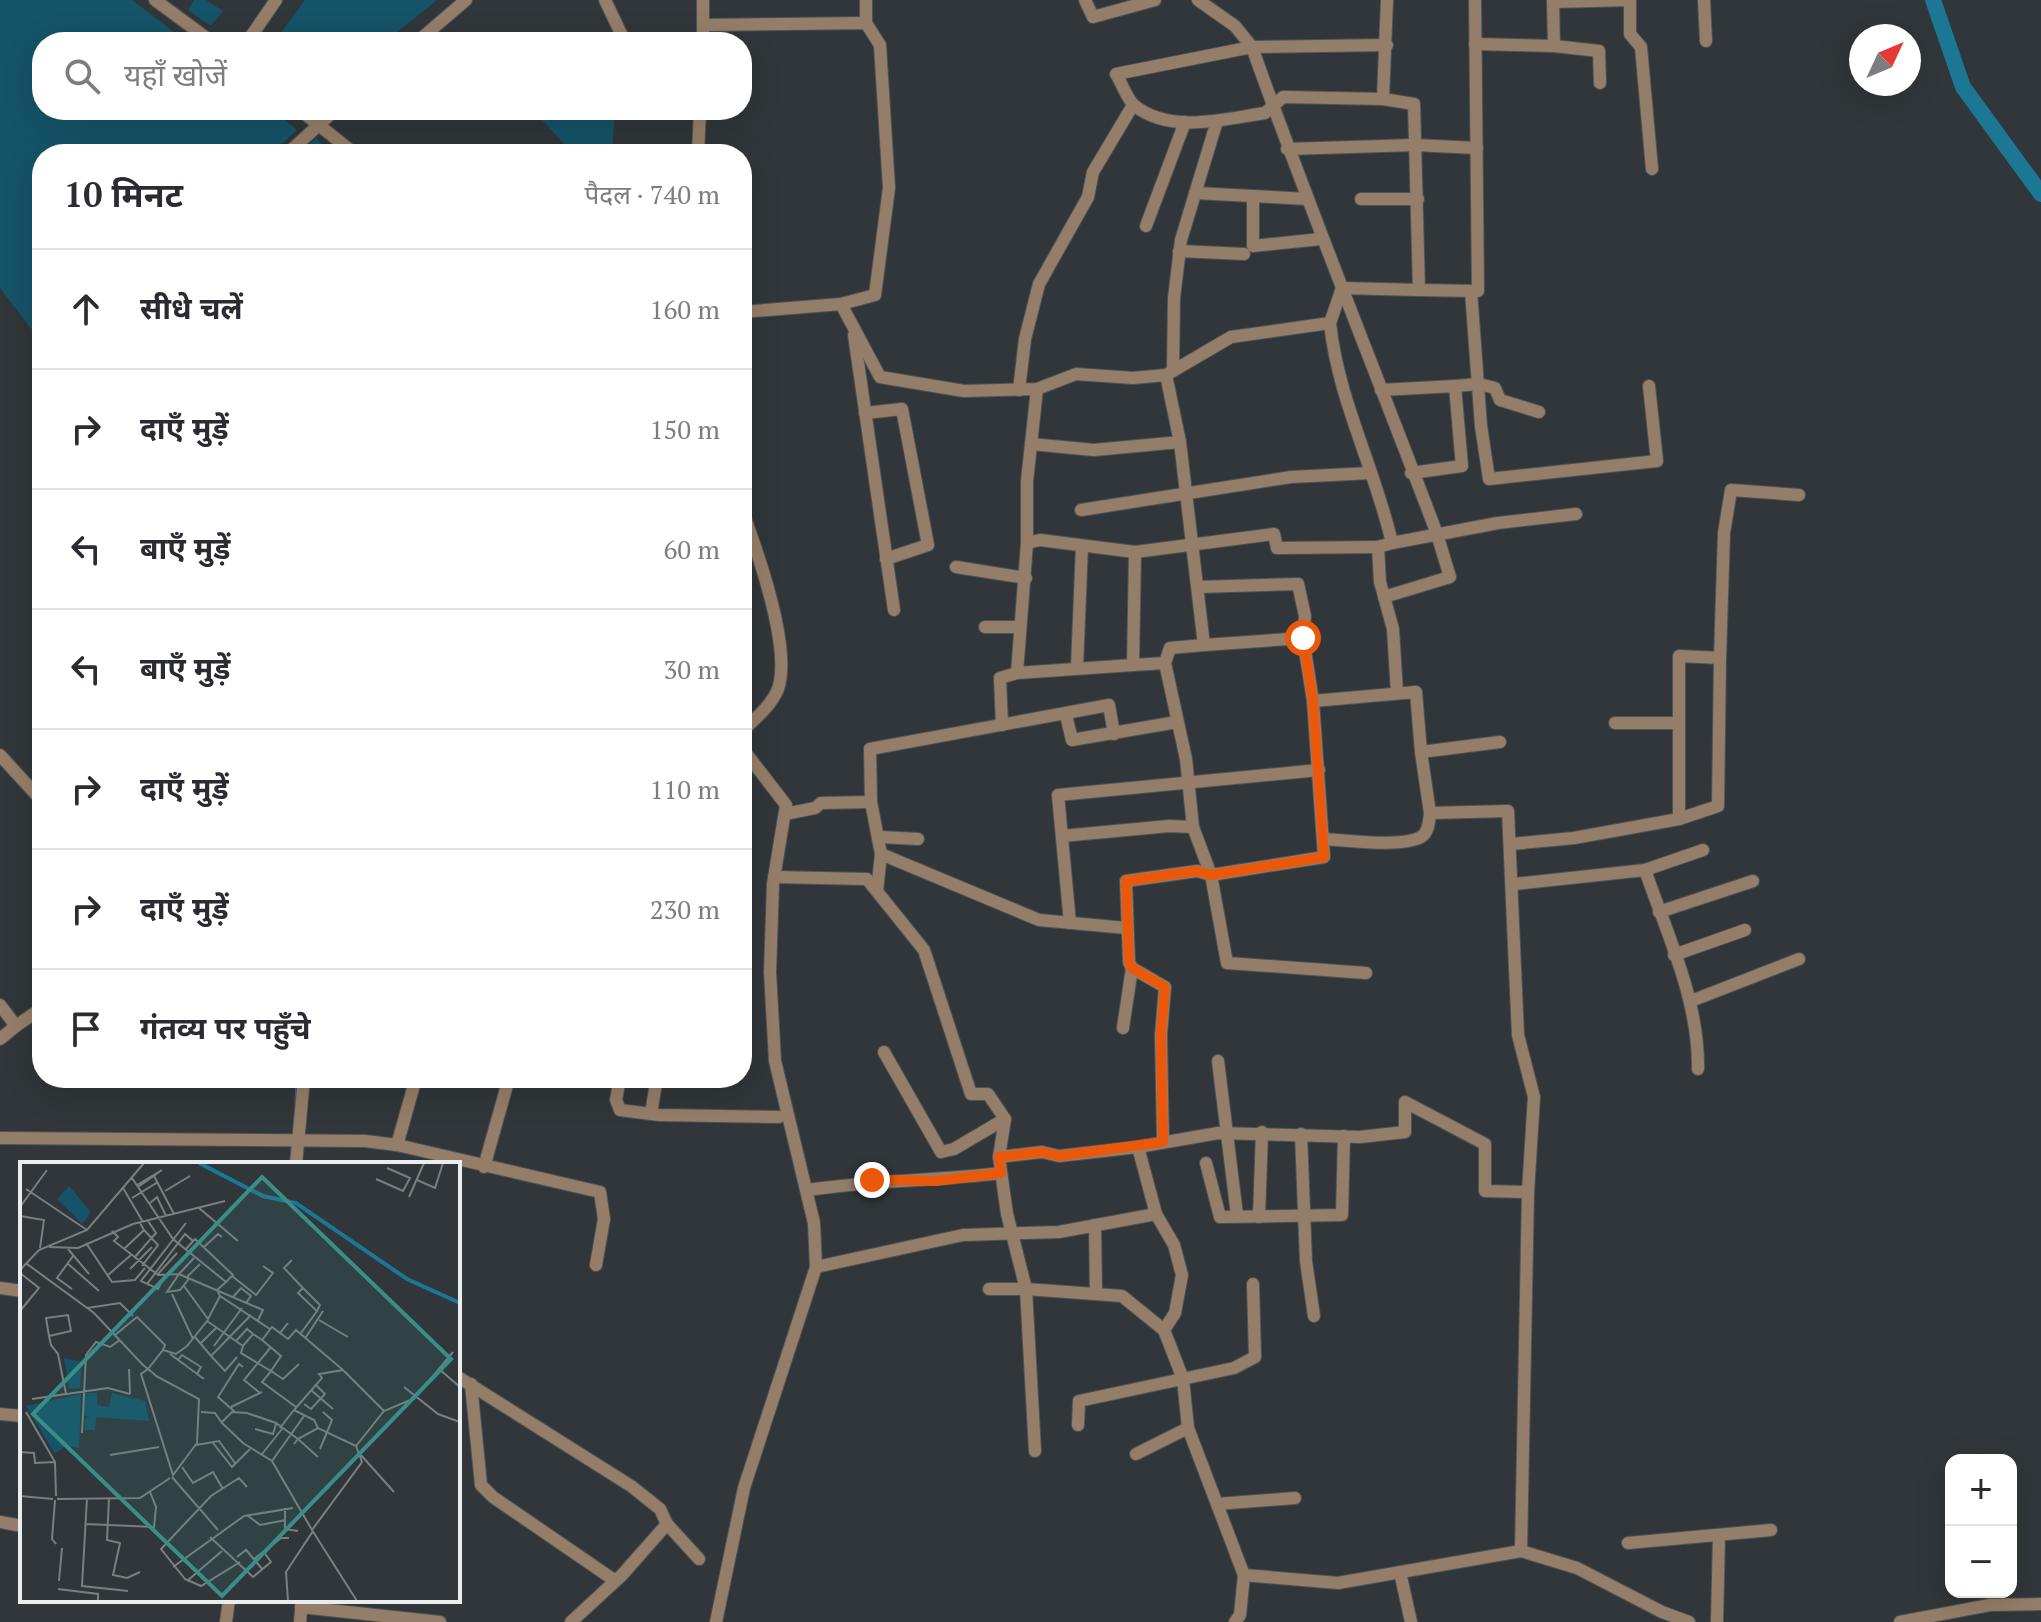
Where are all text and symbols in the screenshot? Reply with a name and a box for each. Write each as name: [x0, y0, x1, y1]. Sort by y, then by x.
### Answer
north arrow: [1849, 24, 1921, 96]
search box: [32, 32, 752, 120]
icon: search: [60, 54, 104, 98]
text: यहाँ खोजें: [124, 55, 227, 95]
text: 10 मिनट: [64, 172, 183, 217]
text: पैदल · 740 m: [585, 177, 720, 211]
icon: ahead: [64, 287, 108, 331]
text: सीधे चलें: [140, 288, 243, 328]
text: 160 m: [650, 292, 720, 326]
icon: right: [64, 407, 108, 451]
text: दाएँ मुड़ें: [140, 408, 229, 448]
text: 150 m: [650, 412, 720, 446]
icon: left: [64, 527, 108, 571]
text: बाएँ मुड़ें: [140, 528, 230, 568]
text: 60 m: [664, 532, 720, 566]
route start: [1285, 620, 1321, 656]
icon: left: [64, 647, 108, 691]
text: बाएँ मुड़ें: [140, 648, 230, 688]
text: 30 m: [664, 652, 720, 686]
icon: right: [64, 767, 108, 811]
text: दाएँ मुड़ें: [140, 768, 229, 808]
text: 110 m: [650, 772, 720, 806]
icon: right: [64, 887, 108, 931]
text: दाएँ मुड़ें: [140, 888, 229, 928]
text: 230 m: [650, 892, 720, 926]
icon: arrive: [64, 1007, 108, 1051]
text: गंतव्य पर पहुँचे: [140, 1008, 310, 1048]
inset map: [20, 1162, 460, 1602]
route end: [854, 1162, 890, 1198]
map controls: [1945, 1454, 2017, 1598]
button: +: [1945, 1454, 2017, 1526]
button: −: [1945, 1526, 2017, 1598]

